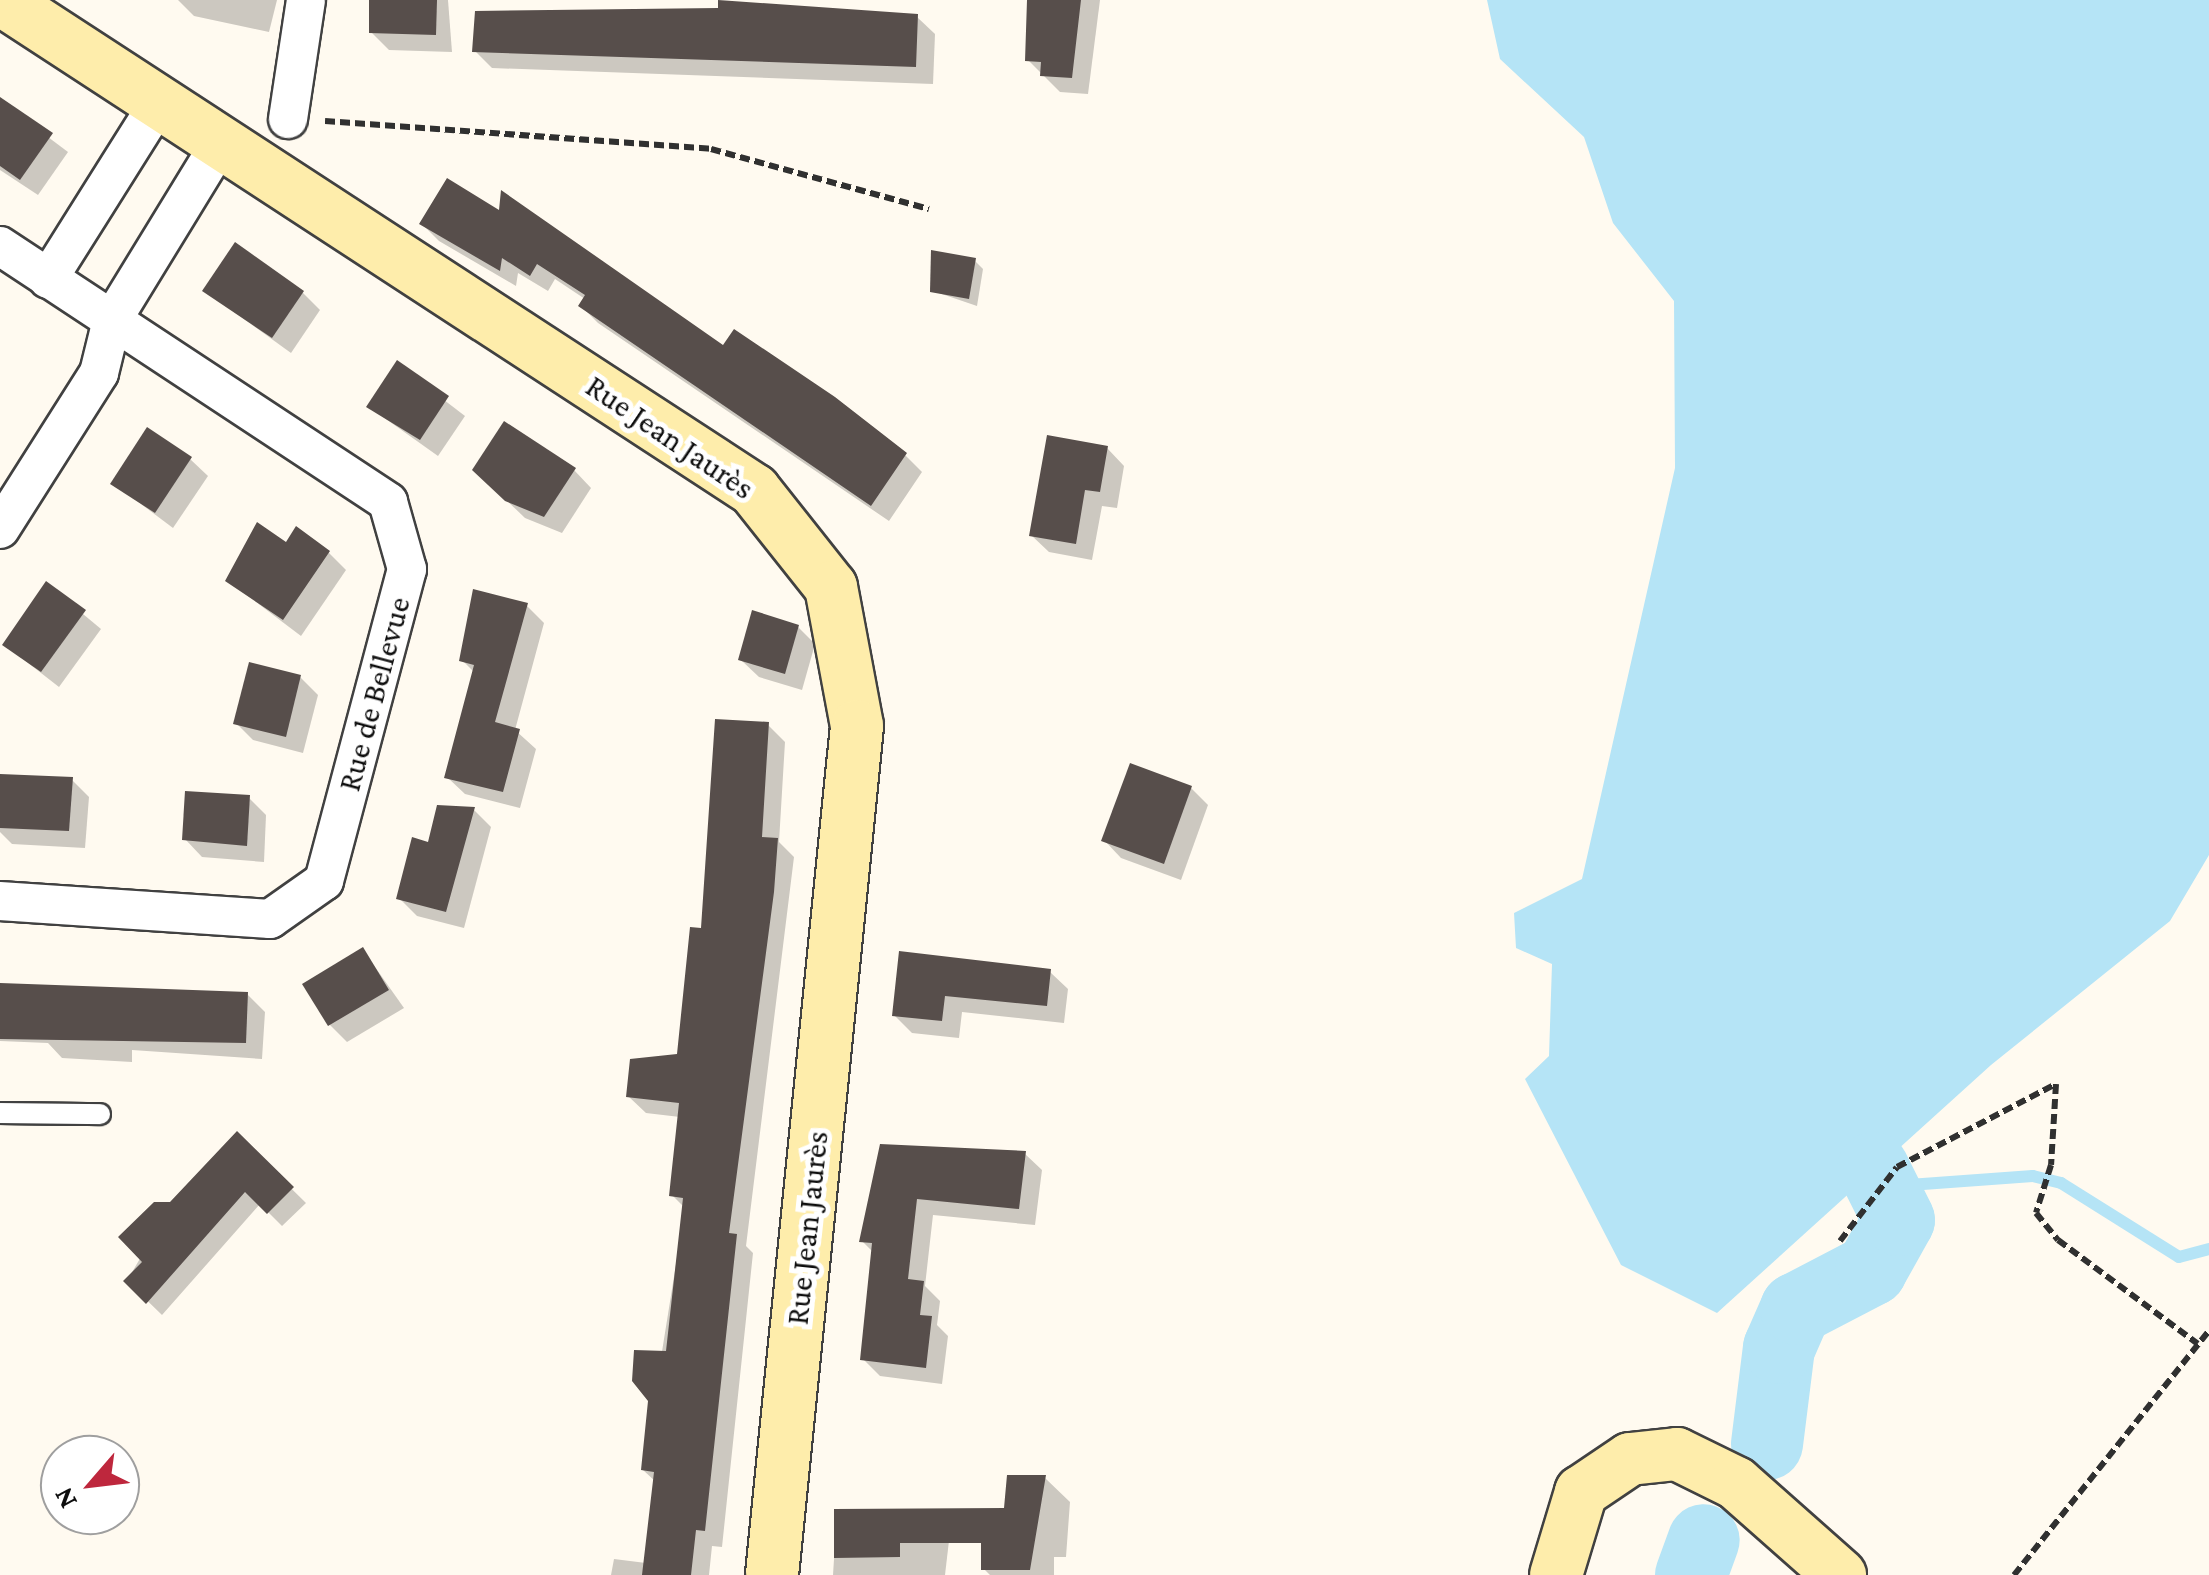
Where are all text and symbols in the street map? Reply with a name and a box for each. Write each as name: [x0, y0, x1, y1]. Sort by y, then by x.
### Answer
street label: Rue Jean Jaurès: [579, 367, 761, 507]
street label: Rue de Bellevue: [330, 593, 418, 795]
street label: Rue Jean Jaurès: [778, 1129, 836, 1327]
north arrow: [40, 1435, 140, 1535]
text: N: [47, 1483, 83, 1514]

